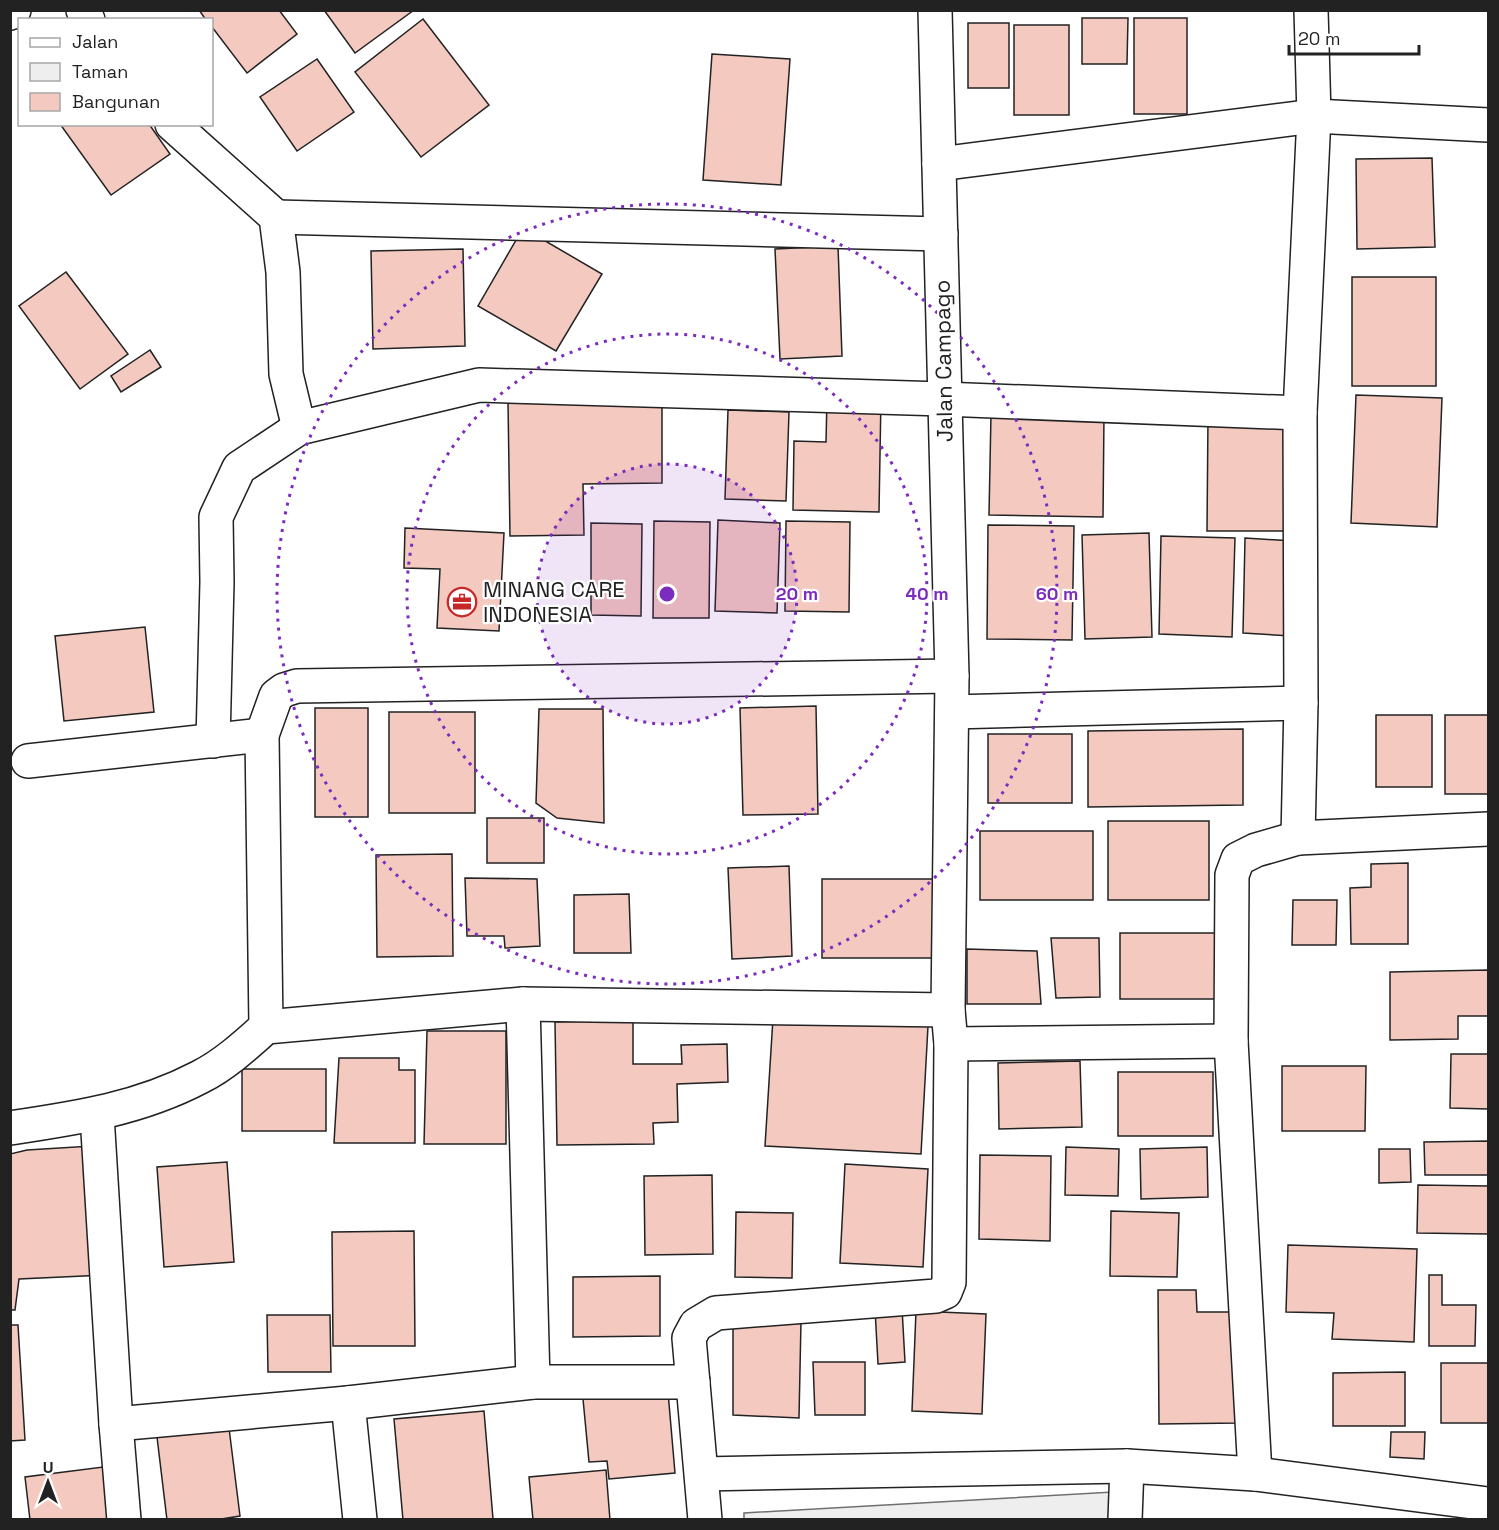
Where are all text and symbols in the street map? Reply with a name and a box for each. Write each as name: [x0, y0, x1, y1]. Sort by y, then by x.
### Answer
legend: [18, 18, 213, 126]
scale bar: [1289, 18, 1420, 56]
text: 20 m: [1298, 27, 1341, 50]
text: Jalan: [72, 30, 118, 53]
text: Taman: [72, 60, 128, 83]
text: Bangunan: [72, 90, 160, 113]
street label: Jalan Campago: [928, 280, 958, 442]
place label: MINANG CARE INDONESIA: [483, 575, 625, 628]
text: 20 m: [776, 582, 818, 605]
text: 40 m: [905, 582, 949, 605]
text: 60 m: [1036, 582, 1078, 605]
centre of rings: [657, 584, 677, 604]
office icon: MINANG CARE INDONESIA: [446, 586, 478, 618]
north arrow: [18, 1452, 78, 1512]
text: U: [43, 1457, 53, 1478]

